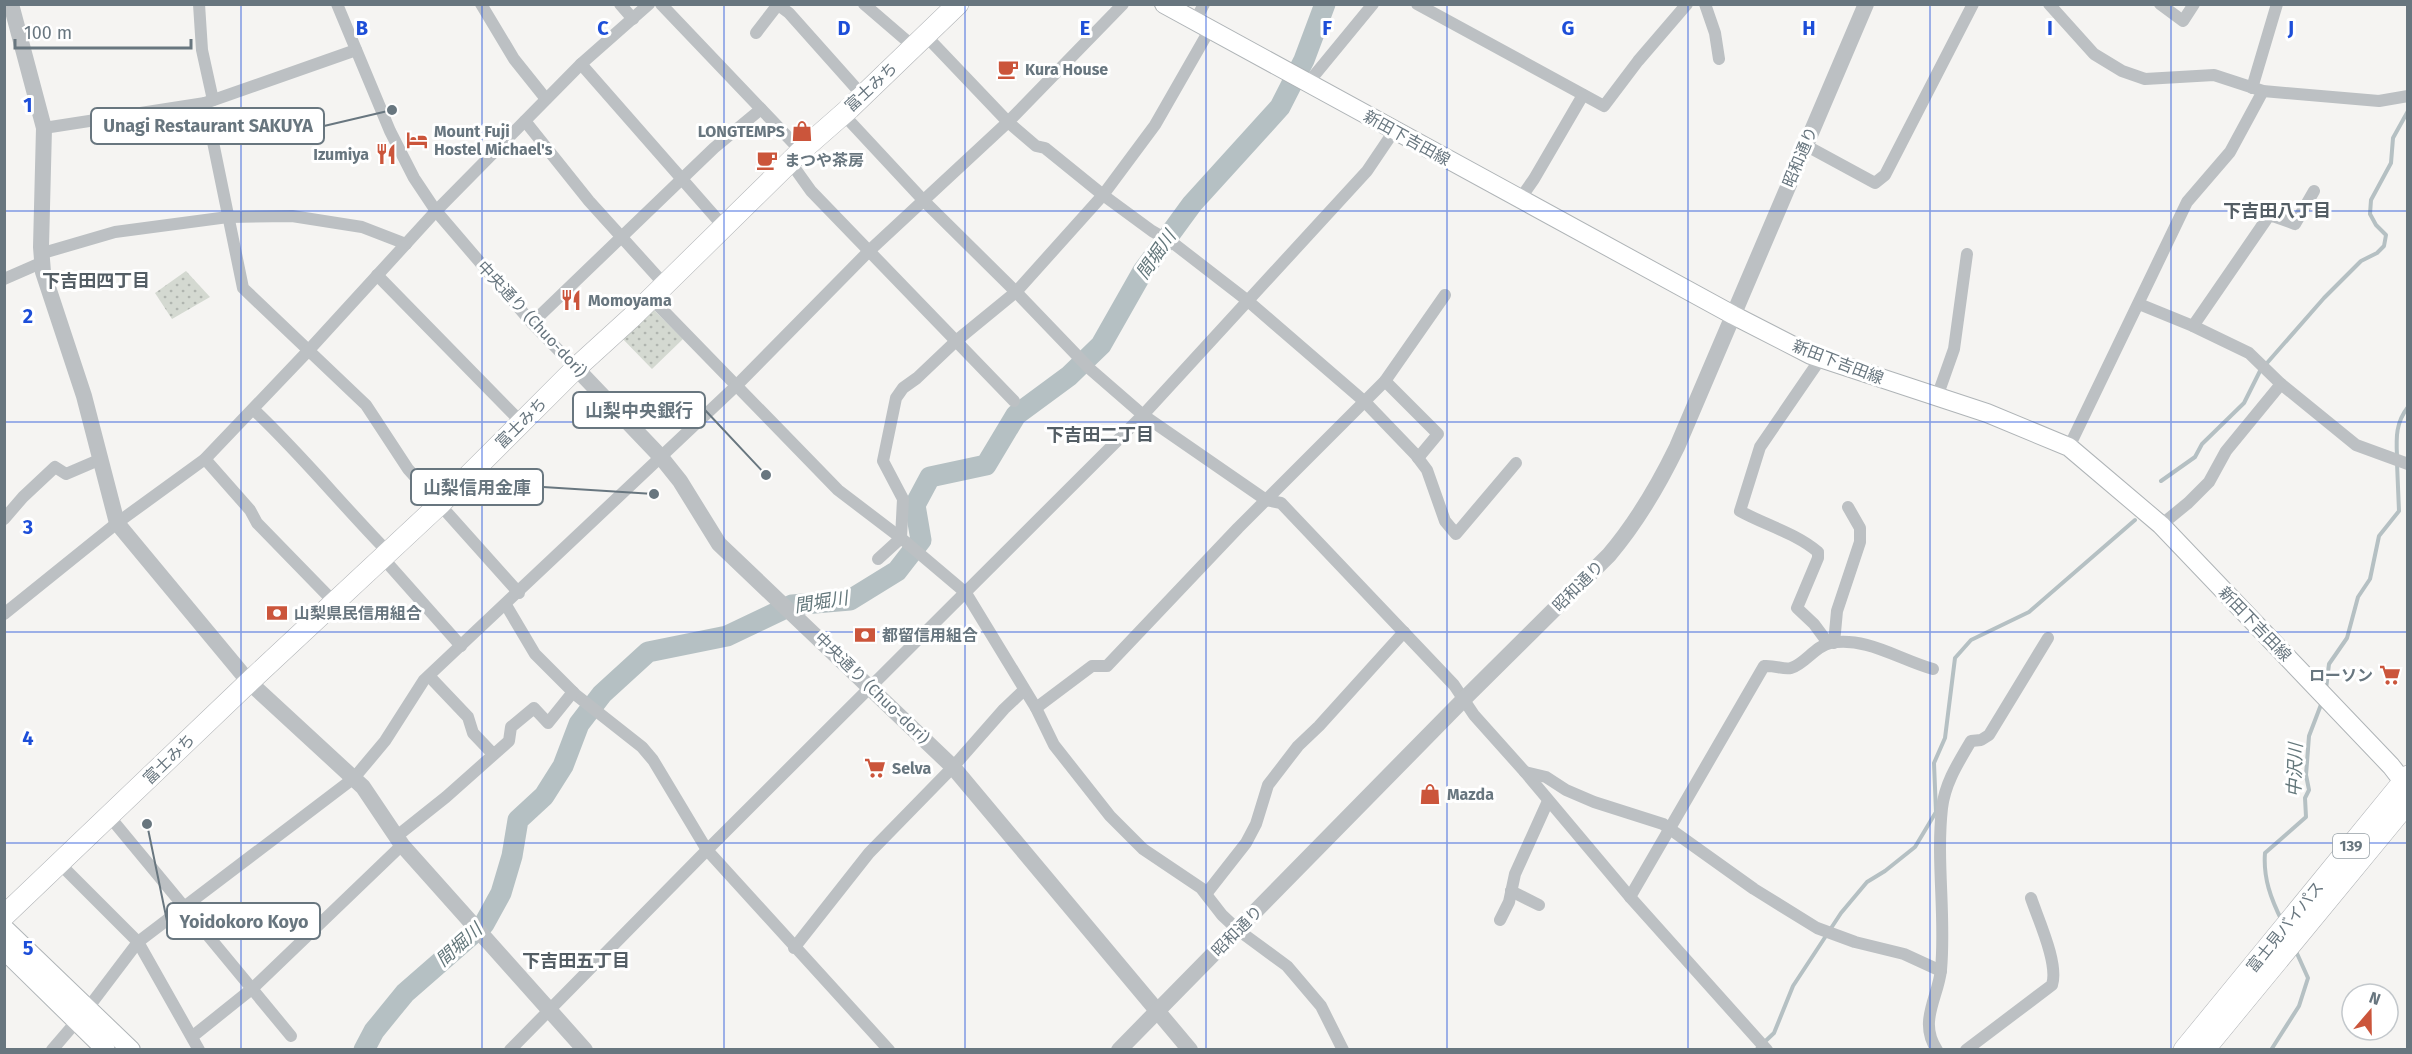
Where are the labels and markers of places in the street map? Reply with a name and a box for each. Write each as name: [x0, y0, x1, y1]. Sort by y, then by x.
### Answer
cafe icon: Kura House: [996, 57, 1020, 81]
place label: Kura House: [1025, 60, 1108, 79]
callout: Unagi Restaurant SAKUYA: [91, 108, 324, 144]
shop icon: LONGTEMPS: [790, 119, 814, 143]
place label: Mount Fuji Hostel Michael's: [434, 122, 553, 159]
place label: LONGTEMPS: [698, 122, 785, 141]
hotel icon: Mount Fuji Hostel Michael's: [405, 128, 429, 152]
restaurant icon: Izumiya: [374, 142, 398, 166]
place label: Izumiya: [313, 145, 369, 164]
cafe icon: まつや茶房: [755, 148, 779, 172]
place label: まつや茶房: [784, 151, 864, 170]
restaurant icon: Momoyama: [559, 288, 583, 312]
place label: Momoyama: [588, 291, 672, 310]
callout: 山梨中央銀行: [573, 392, 705, 428]
callout: 山梨信用金庫: [411, 469, 543, 505]
bank icon: 山梨県民信用組合: [265, 601, 289, 625]
place label: 山梨県民信用組合: [294, 604, 422, 623]
bank icon: 都留信用組合: [853, 623, 877, 647]
place label: 都留信用組合: [882, 626, 978, 645]
supermarket icon: ローソン: [2378, 663, 2402, 687]
place label: ローソン: [2309, 666, 2373, 685]
supermarket icon: Selva: [863, 756, 887, 780]
place label: Selva: [892, 759, 931, 778]
shop icon: Mazda: [1418, 782, 1442, 806]
place label: Mazda: [1447, 785, 1494, 804]
callout: Yoidokoro Koyo: [167, 903, 320, 939]

